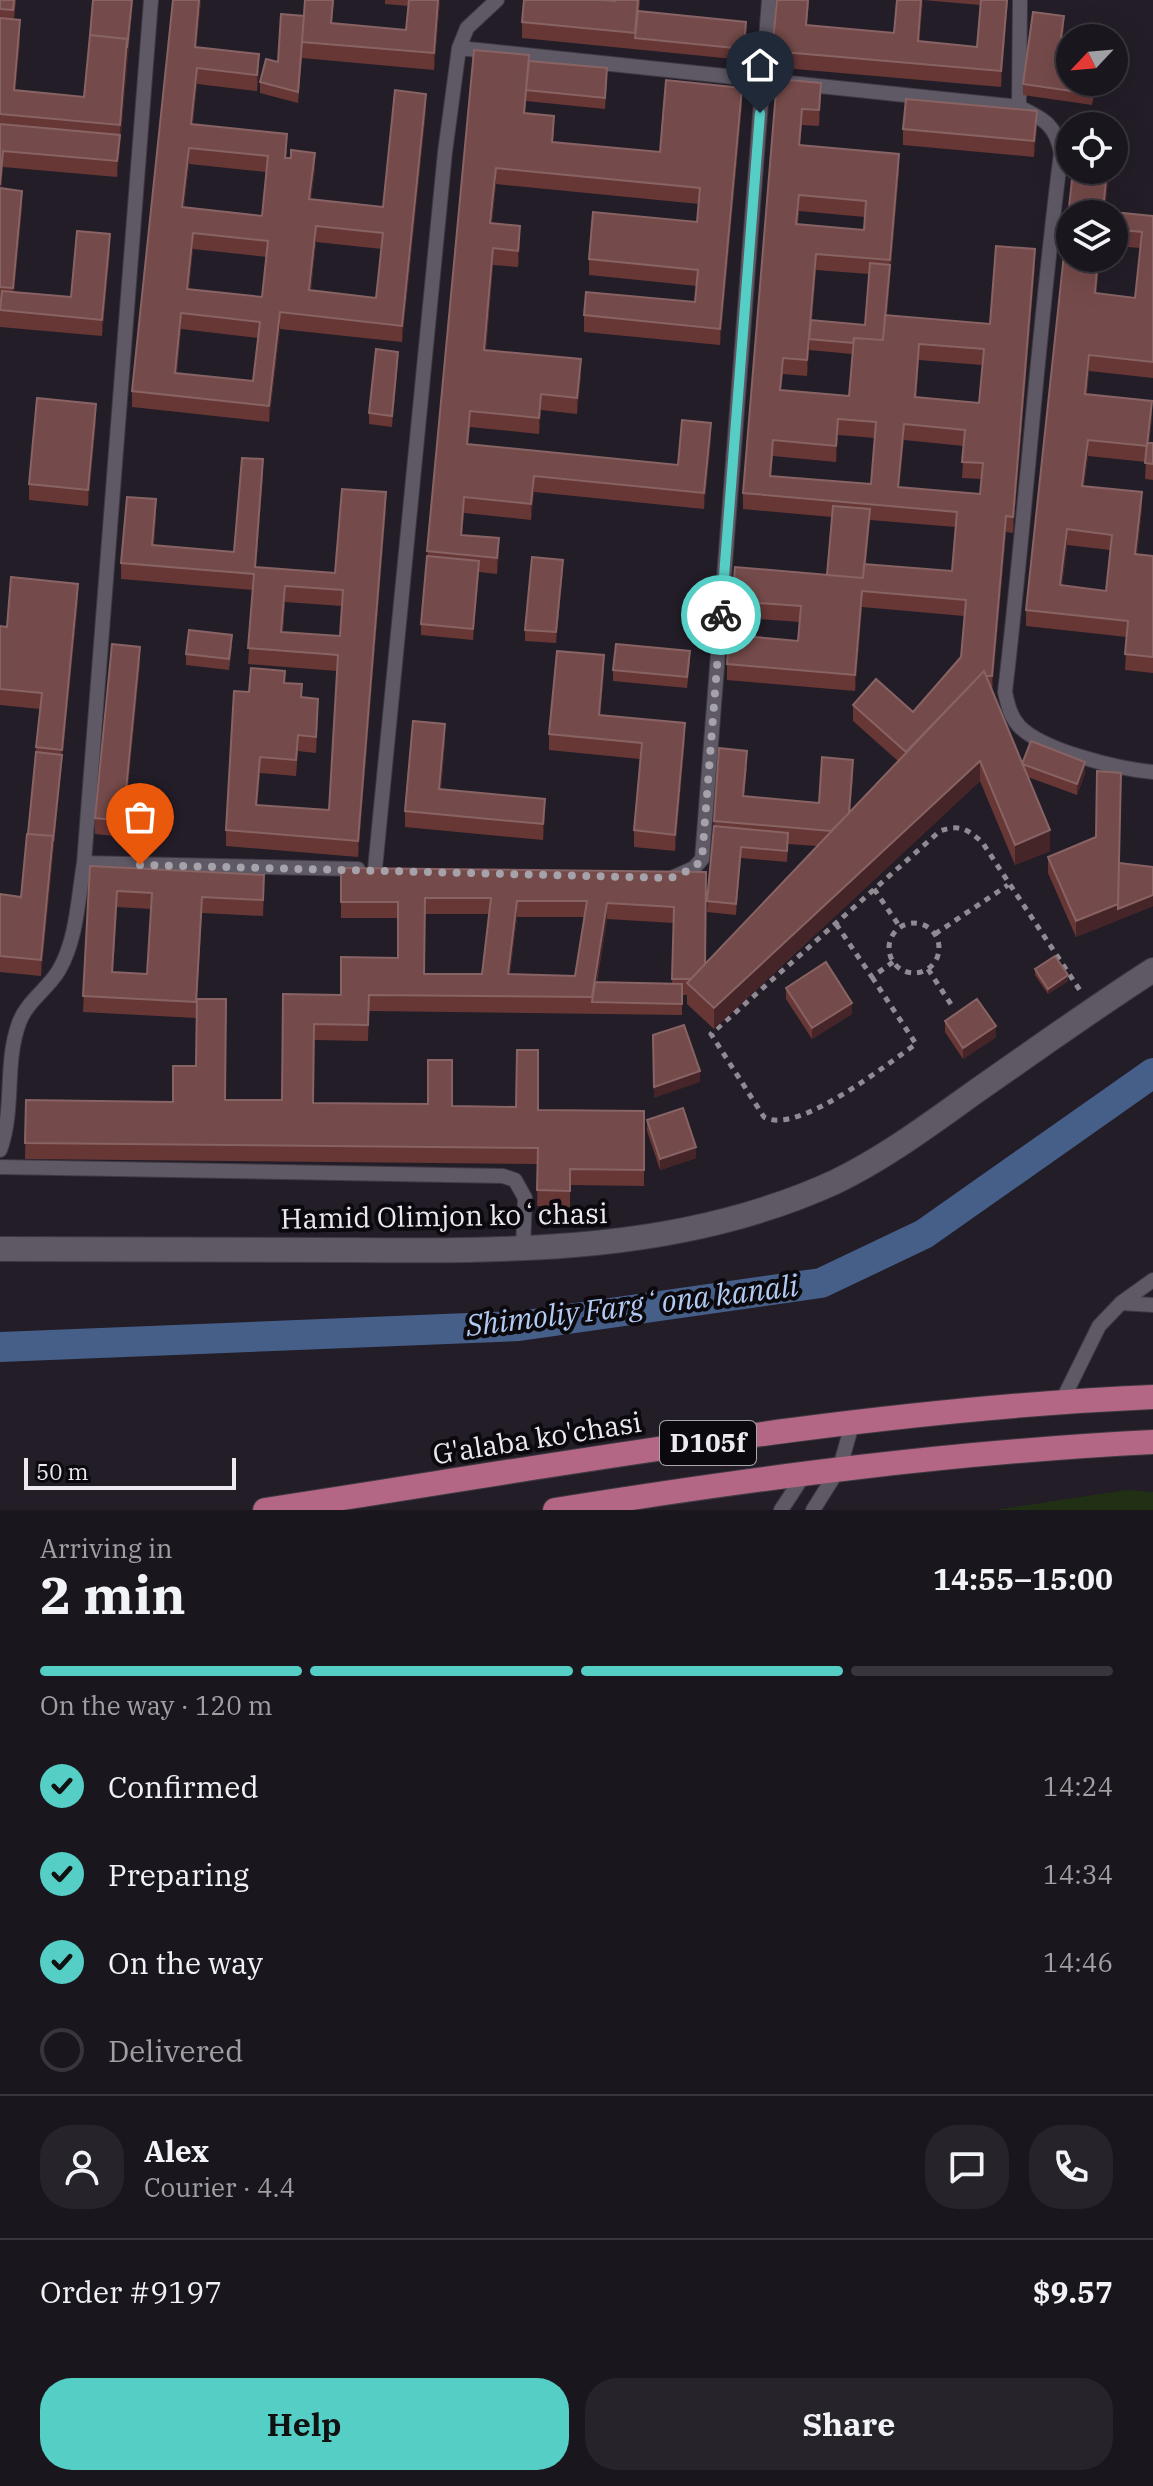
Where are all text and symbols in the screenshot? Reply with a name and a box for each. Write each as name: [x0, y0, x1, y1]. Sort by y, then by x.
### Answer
north arrow: [1056, 24, 1128, 96]
map controls: [1056, 24, 1128, 272]
pin: [726, 31, 794, 113]
icon: home: [738, 43, 782, 87]
button: locate: [1056, 112, 1128, 184]
button: layers: [1056, 200, 1128, 272]
courier: [681, 575, 761, 655]
icon: bike: [699, 593, 743, 637]
pin: [106, 783, 174, 865]
icon: bag: [118, 795, 162, 839]
street label: Hamid Olimjon koʻchasi: [280, 1194, 608, 1237]
water label: Shimoliy Fargʻona kanali: [462, 1265, 800, 1344]
street label: G'alaba ko'chasi: [430, 1403, 644, 1472]
road number: D105f: [660, 1421, 756, 1465]
scale bar: [24, 1454, 236, 1490]
text: 50 m: [36, 1457, 88, 1486]
text: Arriving in: [40, 1531, 173, 1565]
text: 14:55–15:00: [933, 1559, 1113, 1598]
text: 2 min: [40, 1561, 186, 1628]
text: On the way · 120 m: [40, 1688, 273, 1722]
icon: check: [40, 1764, 84, 1808]
text: Confirmed: [108, 1767, 259, 1806]
text: 14:24: [1043, 1769, 1113, 1803]
icon: check: [40, 1852, 84, 1896]
text: Preparing: [108, 1855, 249, 1894]
text: 14:34: [1043, 1857, 1113, 1891]
icon: check: [40, 1940, 84, 1984]
text: On the way: [108, 1943, 263, 1982]
text: 14:46: [1043, 1945, 1113, 1979]
text: Delivered: [108, 2031, 243, 2070]
button: person: [40, 2125, 124, 2209]
button: chat: [925, 2125, 1009, 2209]
button: phone: [1029, 2125, 1113, 2209]
text: Alex: [144, 2131, 209, 2170]
text: Courier · 4.4: [144, 2170, 295, 2204]
text: Order #9197: [40, 2272, 222, 2311]
text: $9.57: [1033, 2272, 1113, 2311]
button: Help: [40, 2378, 569, 2470]
button: Share: [585, 2378, 1113, 2470]

